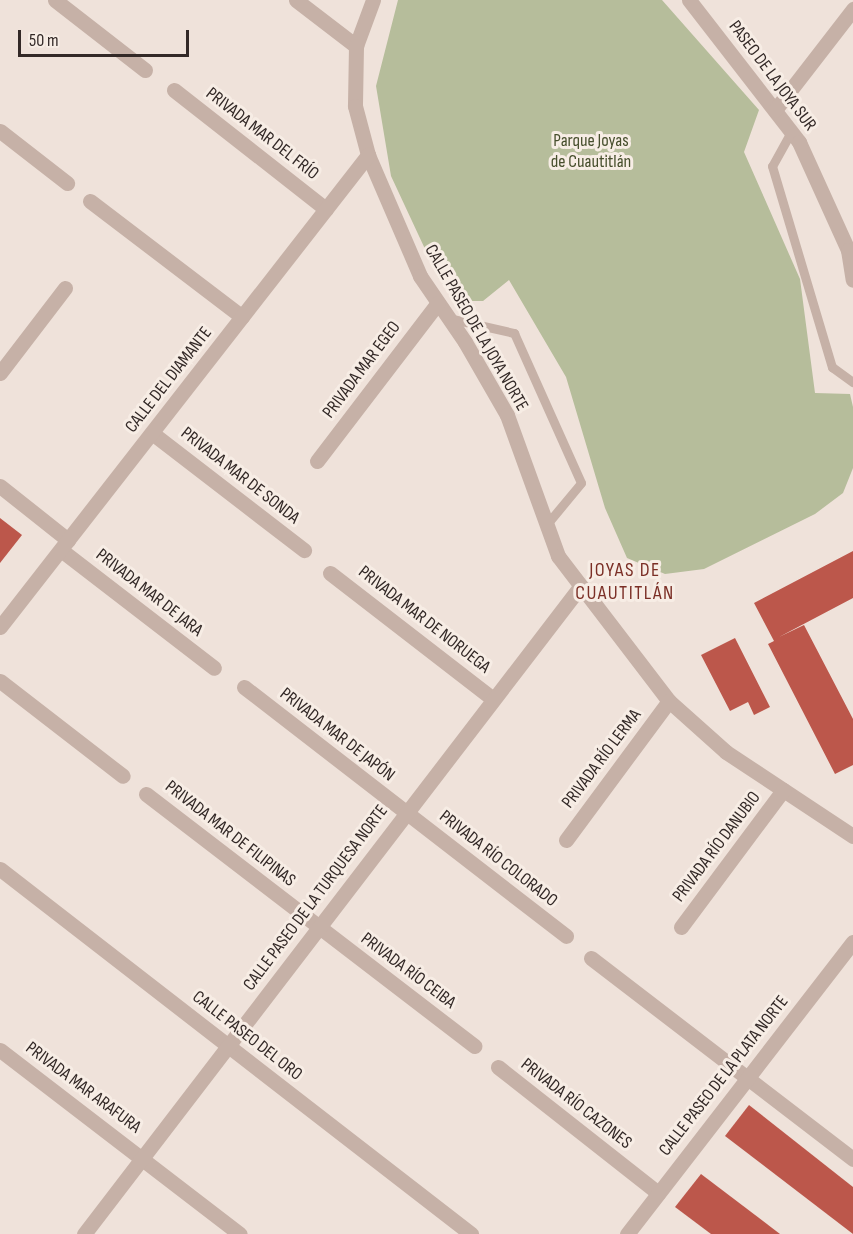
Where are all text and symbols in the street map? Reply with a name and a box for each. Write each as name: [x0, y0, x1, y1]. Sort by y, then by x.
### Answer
street label: PASEO DE LA JOYA SUR: [724, 17, 820, 135]
scale bar: [21, 18, 192, 56]
text: 50 m: [29, 30, 59, 51]
street label: PRIVADA MAR DEL FRÍO: [201, 83, 323, 185]
park label: Parque Joyas de Cuautitlán: [551, 131, 631, 174]
street label: CALLE PASEO DE LA JOYA NORTE: [420, 241, 532, 415]
street label: PRIVADA MAR EGEO: [319, 317, 405, 423]
street label: CALLE DEL DIAMANTE: [121, 323, 217, 437]
street label: PRIVADA MAR DE SONDA: [176, 423, 304, 529]
street label: PRIVADA MAR DE JARA: [91, 544, 207, 642]
district label: JOYAS DE CUAUTITLÁN: [575, 558, 675, 605]
street label: PRIVADA MAR DE NORUEGA: [354, 562, 494, 678]
street label: PRIVADA MAR DE JAPÓN: [275, 683, 399, 787]
street label: PRIVADA RÍO LERMA: [558, 705, 646, 813]
street label: PRIVADA MAR DE FILIPINAS: [160, 776, 300, 892]
street label: PRIVADA RÍO DANUBIO: [668, 788, 766, 906]
street label: CALLE PASEO DE LA TURQUESA NORTE: [239, 801, 393, 995]
street label: PRIVADA RÍO COLORADO: [435, 806, 561, 912]
street label: PRIVADA RÍO CEIBA: [356, 928, 460, 1014]
street label: CALLE PASEO DEL ORO: [188, 986, 306, 1086]
street label: CALLE PASEO DE LA PLATA NORTE: [655, 992, 793, 1160]
street label: PRIVADA MAR ARAFURA: [21, 1038, 145, 1138]
street label: PRIVADA RÍO CAZONES: [516, 1054, 636, 1154]

